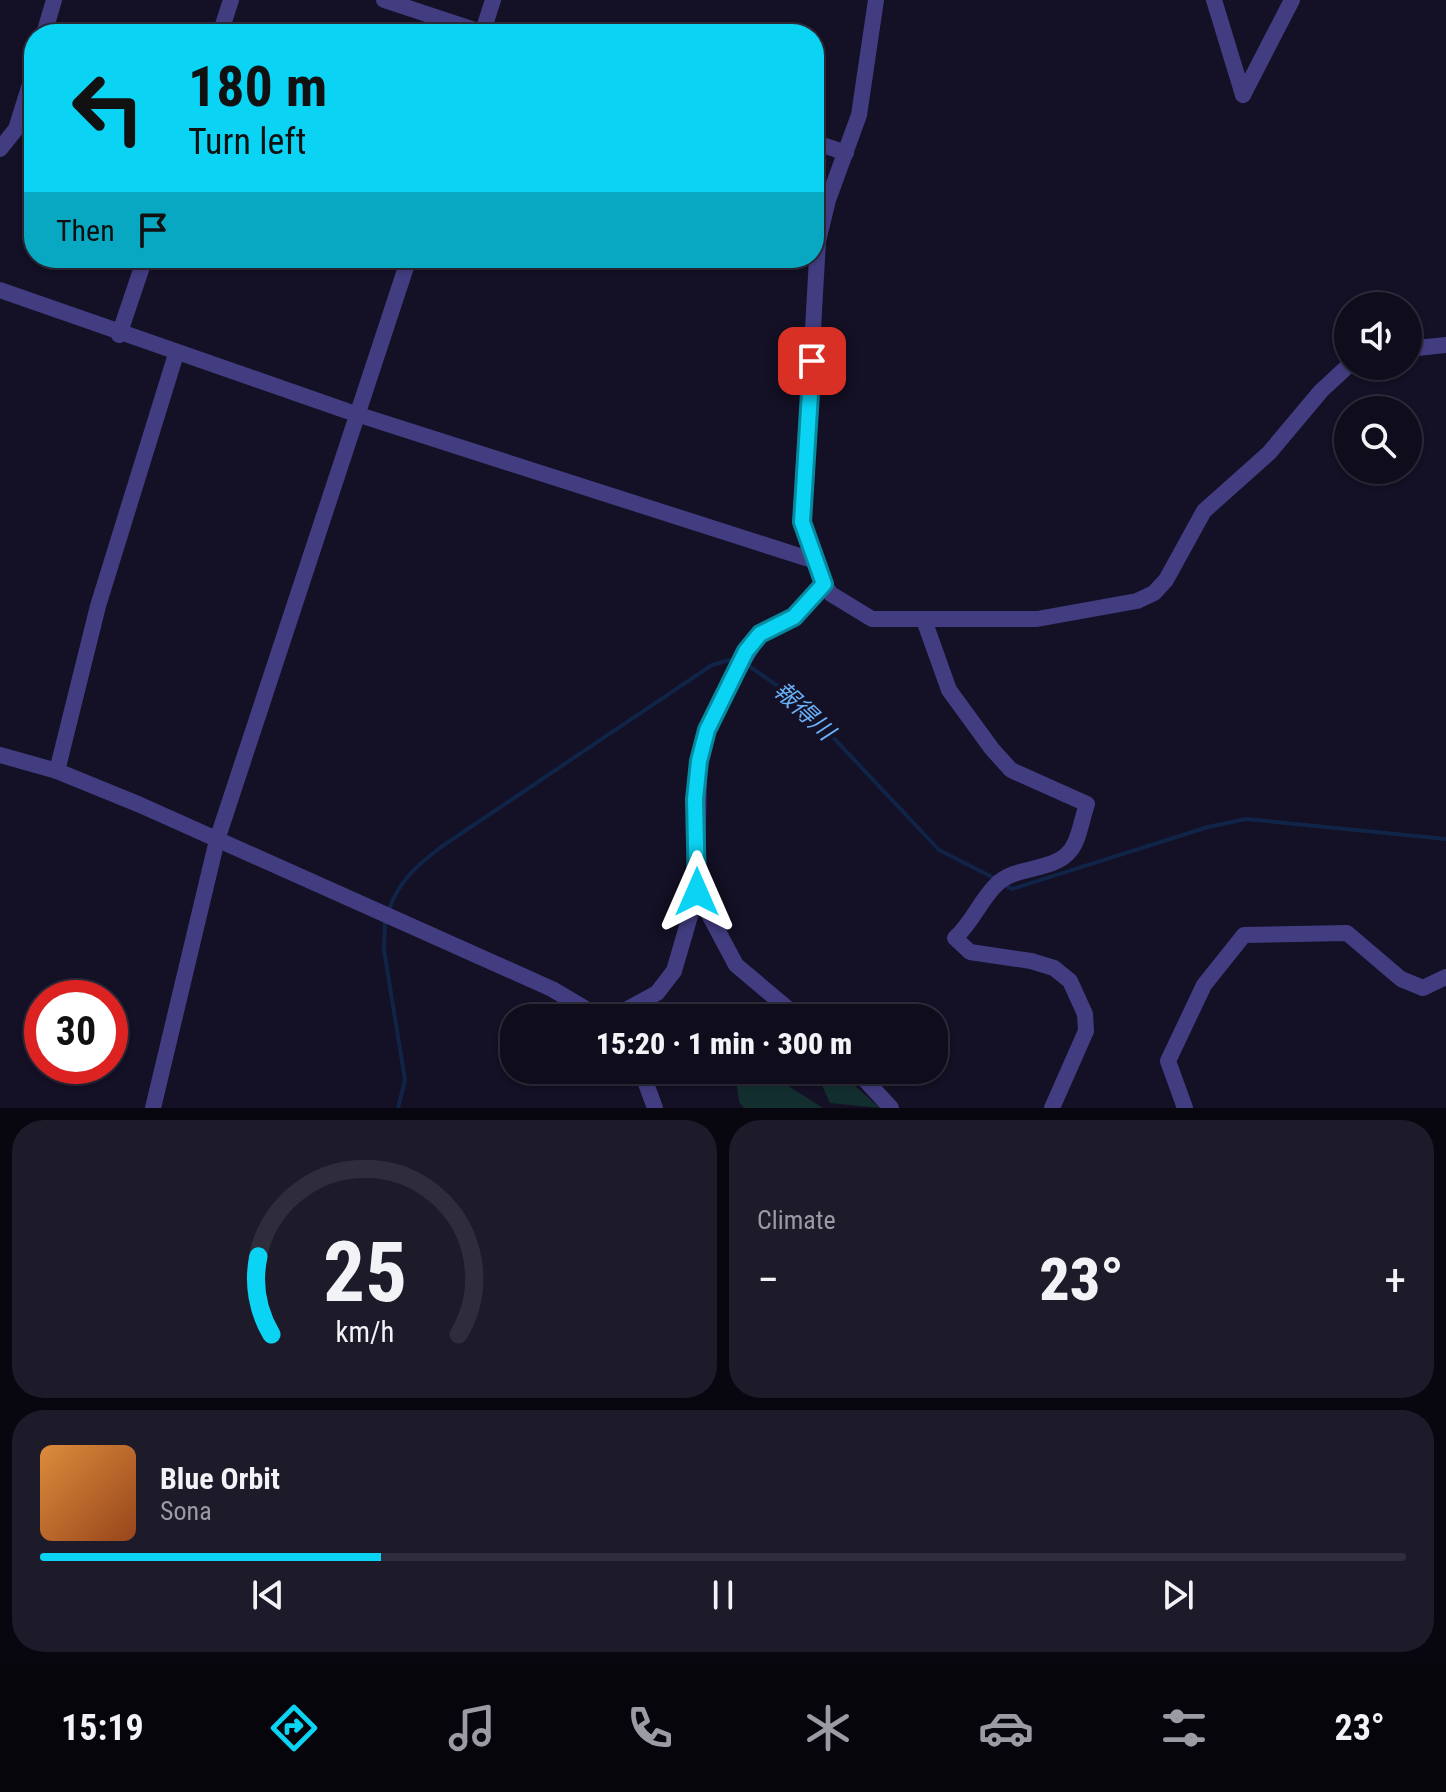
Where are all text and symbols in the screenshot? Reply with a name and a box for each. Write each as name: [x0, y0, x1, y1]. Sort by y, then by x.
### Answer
text: 180 m: [188, 54, 327, 120]
icon: left: [56, 56, 160, 160]
text: Turn left: [188, 121, 306, 163]
icon: arrive: [131, 208, 175, 252]
text: Then: [56, 213, 115, 248]
map controls: [1334, 292, 1422, 484]
button: sound: [1334, 292, 1422, 380]
pin: [778, 327, 846, 395]
icon: arrive: [790, 339, 834, 383]
button: search: [1334, 396, 1422, 484]
water label: 報得川: [768, 676, 842, 748]
position arrow: [655, 850, 739, 934]
speed limit sign: 30: [24, 980, 128, 1084]
text: 15:20 · 1 min · 300 m: [596, 1026, 852, 1061]
text: Climate: [757, 1205, 836, 1235]
text: 25: [322, 1224, 407, 1321]
text: 23°: [1039, 1244, 1124, 1315]
text: −: [757, 1254, 779, 1306]
text: +: [1384, 1254, 1406, 1306]
text: km/h: [335, 1315, 394, 1349]
text: Blue Orbit: [160, 1461, 280, 1496]
text: Sona: [160, 1496, 212, 1526]
icon: previous: [246, 1573, 290, 1617]
icon: pause: [701, 1573, 745, 1617]
icon: next: [1156, 1573, 1200, 1617]
icon: directions: [266, 1700, 322, 1756]
icon: music: [444, 1700, 500, 1756]
icon: phone: [622, 1700, 678, 1756]
icon: climate: [800, 1700, 856, 1756]
icon: car: [978, 1700, 1034, 1756]
icon: filters: [1156, 1700, 1212, 1756]
text: 15:19: [61, 1707, 144, 1749]
text: 23°: [1334, 1707, 1385, 1749]

